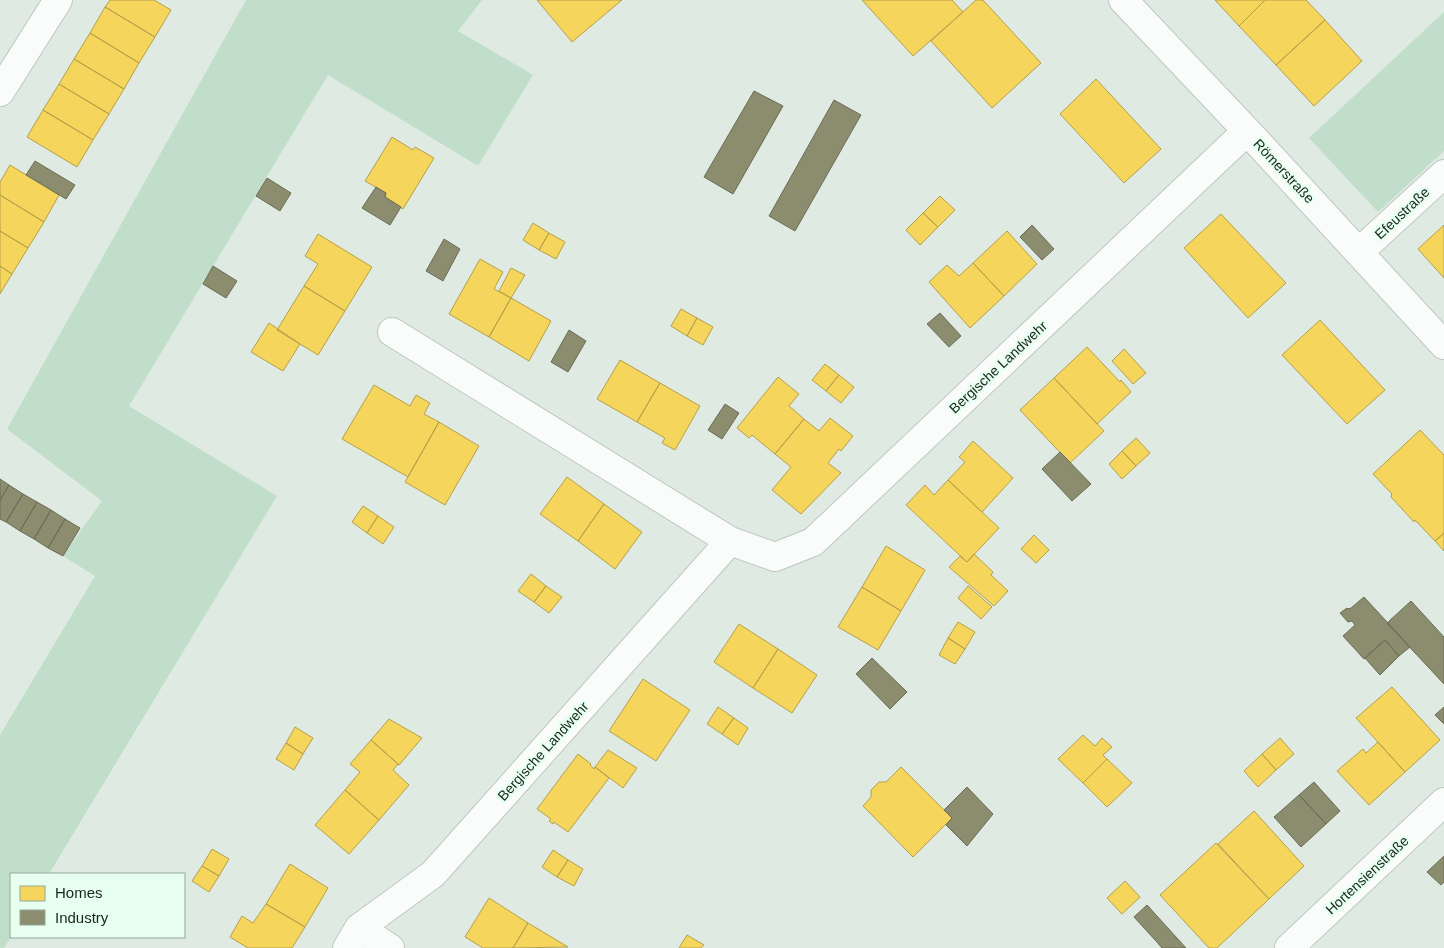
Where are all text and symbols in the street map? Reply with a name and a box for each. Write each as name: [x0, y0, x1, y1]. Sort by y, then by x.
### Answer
street label: Römerstraße: [1250, 136, 1318, 206]
street label: Efeustraße: [1372, 184, 1433, 242]
street label: Bergische Landwehr: [946, 317, 1050, 416]
street label: Bergische Landwehr: [494, 698, 592, 804]
street label: Hortensienstraße: [1322, 832, 1412, 917]
legend: [10, 873, 185, 938]
text: Homes: [55, 884, 103, 901]
text: Industry: [55, 909, 109, 926]

